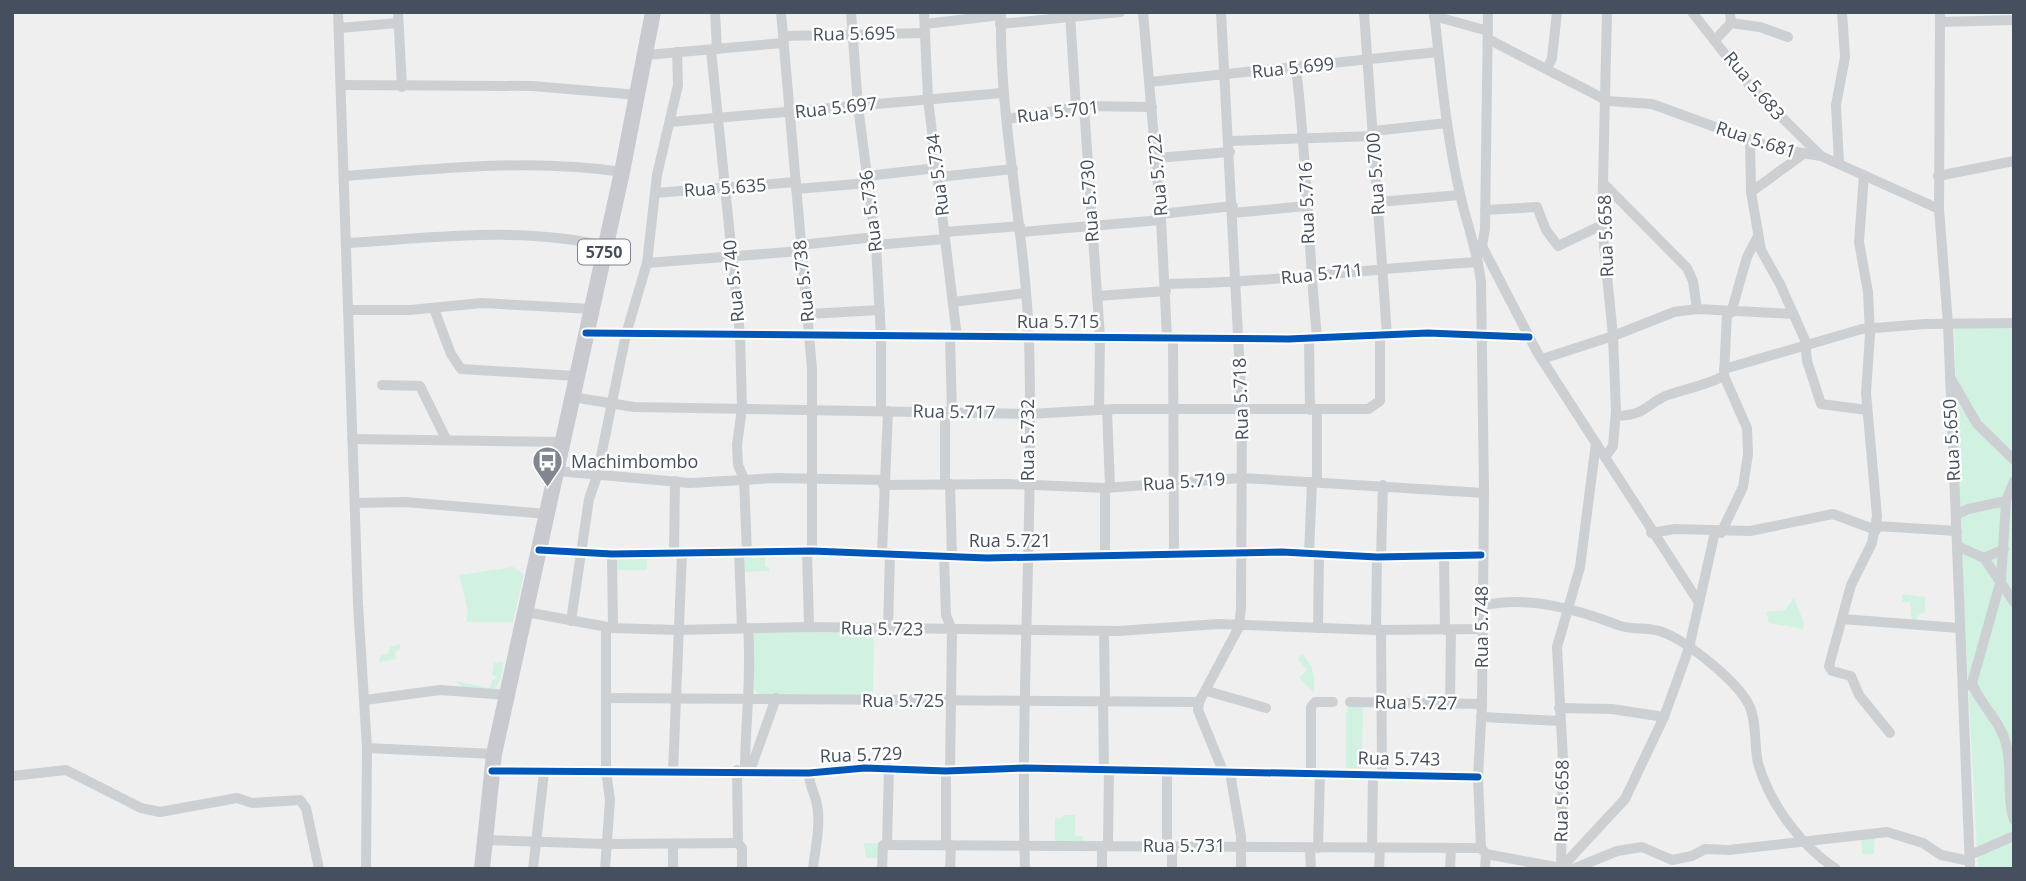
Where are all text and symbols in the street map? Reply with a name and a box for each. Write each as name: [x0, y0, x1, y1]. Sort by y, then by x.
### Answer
street label: Rua 5.695: [812, 20, 896, 46]
street label: Rua 5.683: [1719, 46, 1791, 125]
street label: Rua 5.699: [1251, 51, 1335, 83]
street label: Rua 5.697: [794, 91, 878, 123]
street label: Rua 5.701: [1015, 94, 1100, 128]
street label: Rua 5.681: [1713, 115, 1799, 163]
street label: Rua 5.700: [1360, 132, 1390, 216]
street label: Rua 5.734: [920, 133, 954, 218]
street label: Rua 5.722: [1141, 133, 1173, 217]
street label: Rua 5.730: [1074, 159, 1104, 243]
street label: Rua 5.716: [1293, 161, 1319, 245]
street label: Rua 5.736: [853, 169, 887, 254]
street label: Rua 5.635: [683, 172, 767, 202]
street label: Rua 5.658: [1592, 194, 1618, 278]
street label: Rua 5.740: [717, 239, 749, 323]
street label: Rua 5.738: [787, 239, 819, 323]
road number: 5750: [578, 240, 630, 264]
street label: Rua 5.711: [1280, 257, 1364, 289]
street label: Rua 5.715: [1017, 309, 1099, 333]
street label: Rua 5.718: [1227, 357, 1253, 441]
street label: Rua 5.717: [912, 398, 996, 424]
street label: Rua 5.650: [1937, 398, 1965, 482]
street label: Rua 5.732: [1015, 399, 1039, 481]
bus stop icon: Machimbombo: [531, 445, 565, 489]
place label: Machimbombo: [571, 449, 698, 473]
street label: Rua 5.719: [1142, 466, 1226, 496]
street label: Rua 5.721: [969, 528, 1051, 552]
street label: Rua 5.748: [1469, 586, 1493, 668]
street label: Rua 5.723: [840, 615, 924, 641]
street label: Rua 5.725: [862, 688, 944, 712]
street label: Rua 5.727: [1374, 689, 1458, 715]
street label: Rua 5.729: [819, 741, 903, 767]
street label: Rua 5.743: [1357, 745, 1441, 771]
street label: Rua 5.658: [1548, 759, 1574, 843]
street label: Rua 5.731: [1143, 833, 1225, 857]

